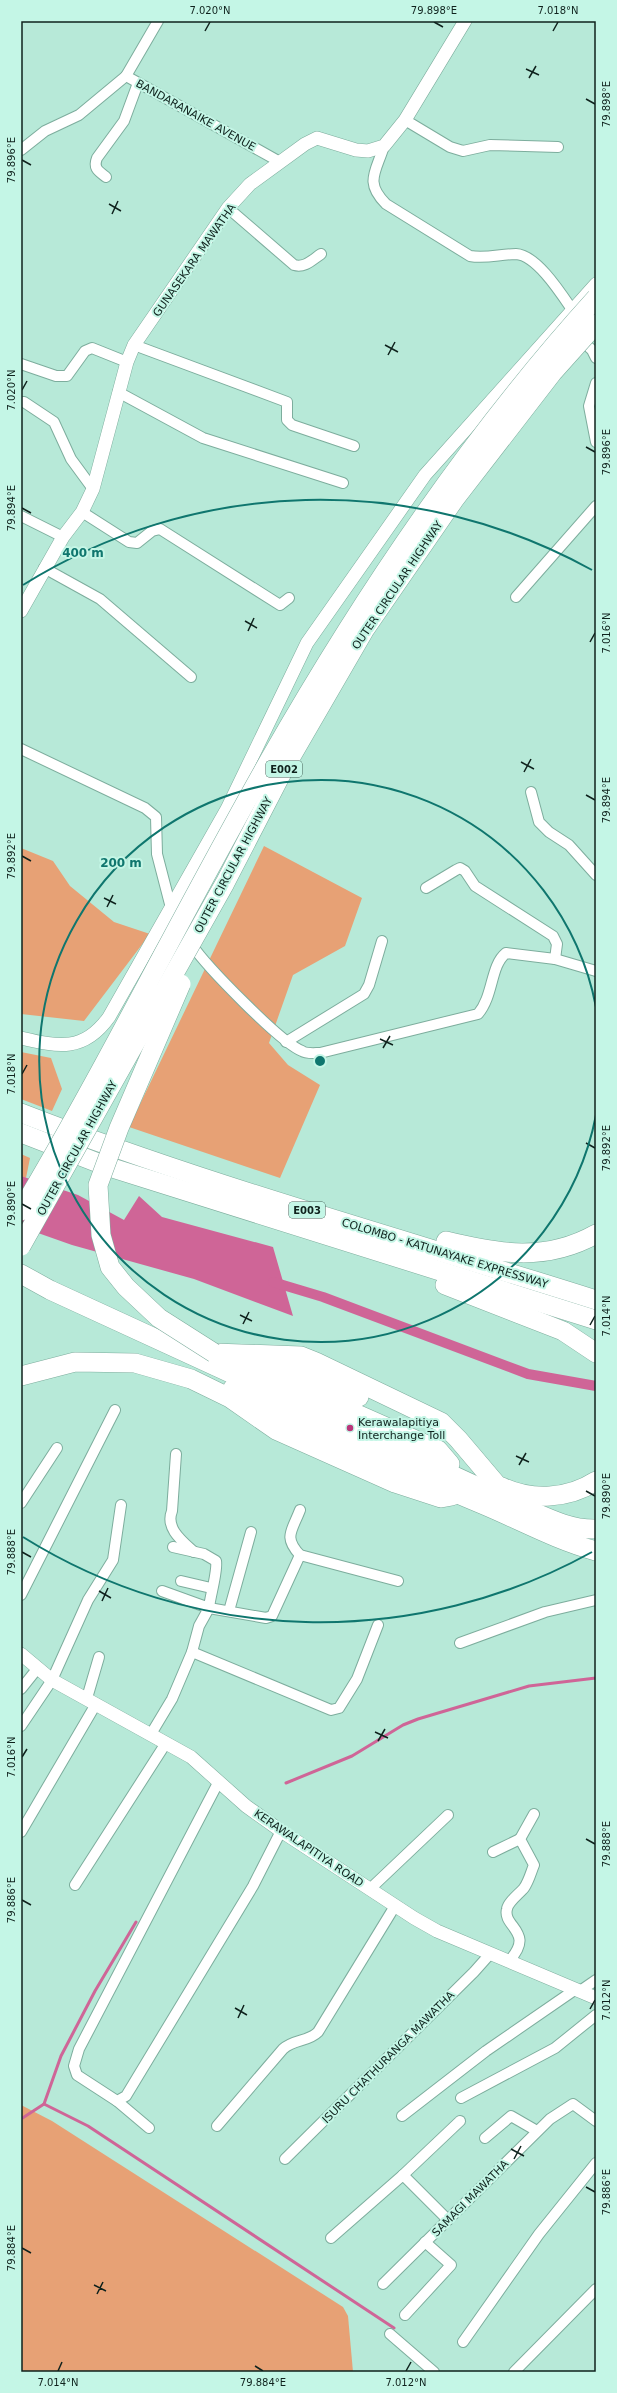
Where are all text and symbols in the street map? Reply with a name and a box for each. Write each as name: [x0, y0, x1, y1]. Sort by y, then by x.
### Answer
text: 7.020°N: [189, 5, 231, 16]
text: 79.898°E: [411, 5, 457, 16]
text: 7.018°N: [537, 5, 579, 16]
street label: BANDARANAIKE AVENUE: [134, 77, 258, 154]
text: 79.898°E: [601, 81, 612, 127]
text: 79.896°E: [6, 137, 17, 183]
street label: GUNASEKARA MAWATHA: [150, 201, 239, 319]
text: 7.020°N: [6, 369, 17, 411]
text: 79.896°E: [601, 429, 612, 475]
text: 79.894°E: [6, 485, 17, 531]
street label: OUTER CIRCULAR HIGHWAY: [349, 518, 446, 652]
text: 400 m: [62, 546, 104, 560]
text: 7.016°N: [601, 612, 612, 654]
road number: E002: [266, 761, 302, 777]
text: 79.894°E: [601, 777, 612, 823]
street label: OUTER CIRCULAR HIGHWAY: [192, 795, 275, 936]
text: 79.892°E: [6, 833, 17, 879]
text: 200 m: [100, 856, 142, 870]
text: 7.018°N: [6, 1053, 17, 1095]
centre of rings: [313, 1054, 327, 1068]
street label: OUTER CIRCULAR HIGHWAY: [35, 1078, 120, 1218]
text: 79.892°E: [601, 1125, 612, 1171]
text: 79.890°E: [6, 1181, 17, 1227]
road number: E003: [289, 1202, 325, 1218]
street label: COLOMBO - KATUNAYAKE EXPRESSWAY: [340, 1216, 550, 1291]
text: 7.014°N: [601, 1295, 612, 1337]
place label: Kerawalapitiya Interchange Toll: [358, 1416, 445, 1442]
marker: Kerawalapitiya Interchange Toll: [345, 1423, 355, 1433]
text: 79.890°E: [601, 1473, 612, 1519]
text: 79.888°E: [6, 1529, 17, 1575]
text: 7.016°N: [6, 1736, 17, 1778]
street label: KERAWALAPITIYA ROAD: [252, 1807, 366, 1890]
text: 79.888°E: [601, 1821, 612, 1867]
text: 79.886°E: [6, 1877, 17, 1923]
text: 7.012°N: [601, 1979, 612, 2021]
street label: ISURU CHATHURANGA MAWATHA: [320, 1988, 457, 2126]
street label: SAMAGI MAWATHA: [429, 2157, 512, 2239]
text: 79.886°E: [601, 2169, 612, 2215]
text: 79.884°E: [6, 2225, 17, 2271]
text: 7.014°N: [37, 2377, 79, 2388]
text: 79.884°E: [240, 2377, 286, 2388]
text: 7.012°N: [385, 2377, 427, 2388]

